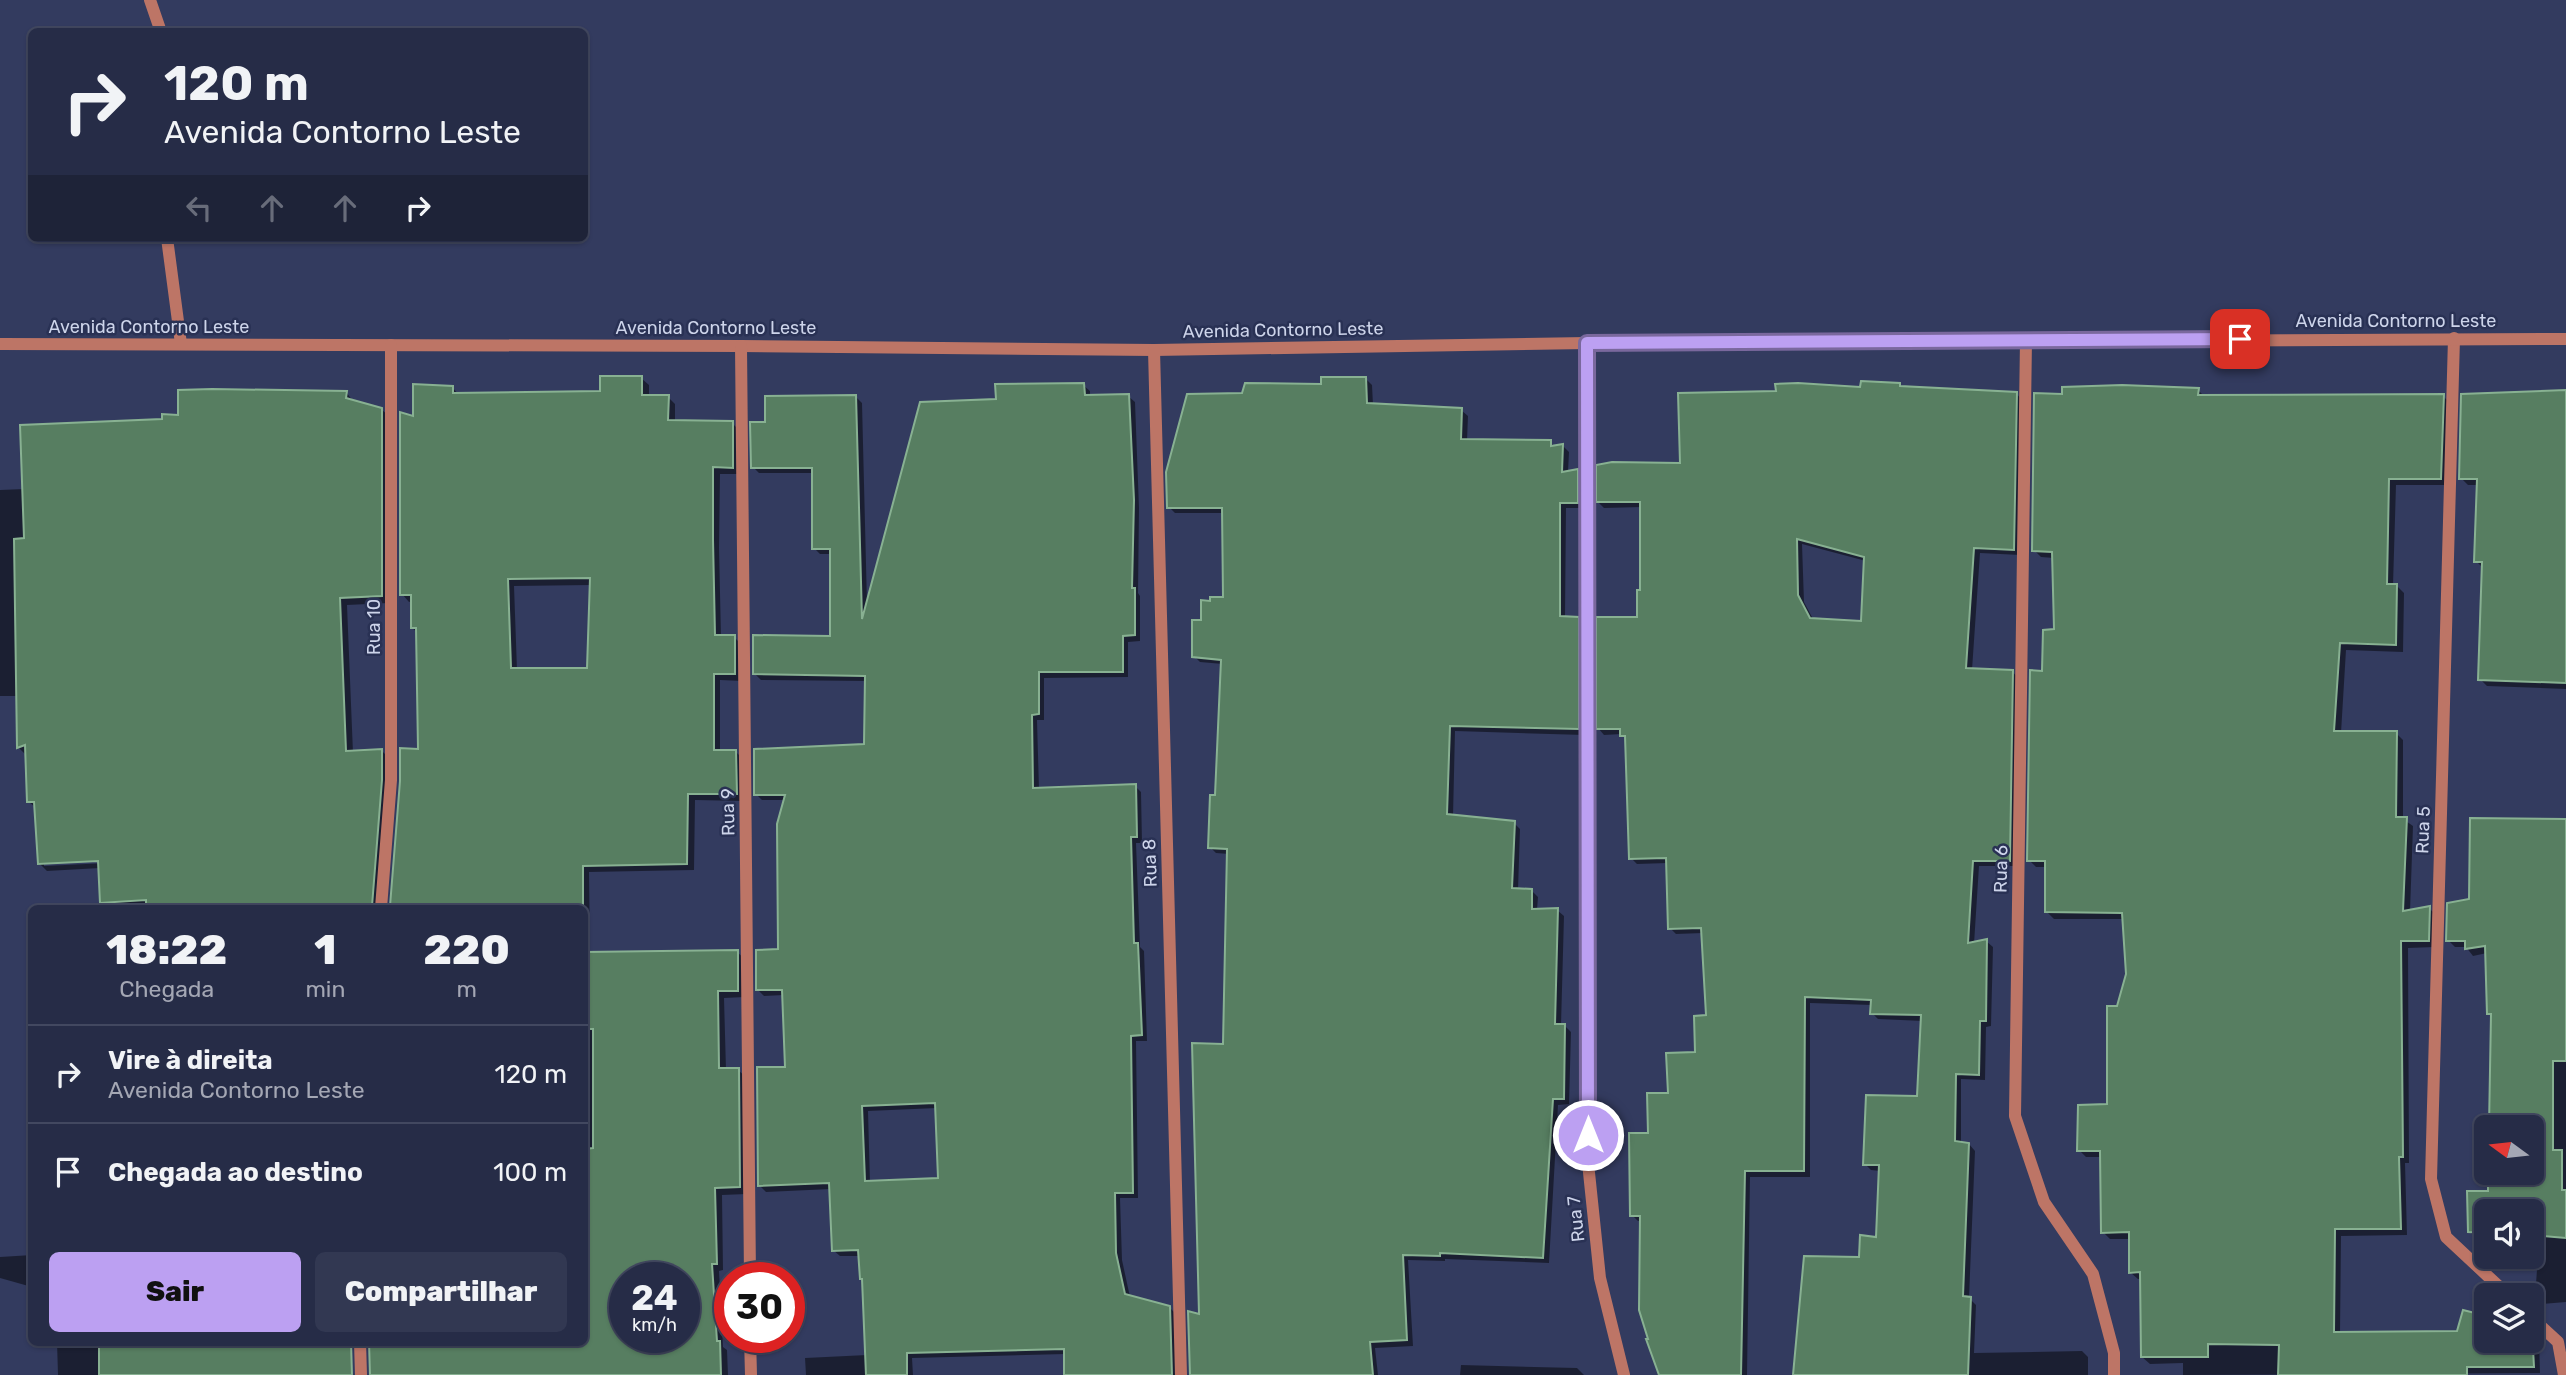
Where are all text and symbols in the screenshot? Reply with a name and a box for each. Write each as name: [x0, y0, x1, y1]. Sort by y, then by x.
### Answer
text: 120 m: [164, 54, 309, 112]
icon: right: [49, 56, 140, 147]
text: Avenida Contorno Leste: [164, 113, 521, 151]
icon: left: [180, 189, 218, 227]
icon: ahead: [253, 189, 291, 227]
icon: ahead: [326, 189, 364, 227]
icon: right: [399, 189, 437, 227]
pin: [2210, 309, 2270, 369]
street label: Avenida Contorno Leste: [2296, 310, 2496, 332]
street label: Avenida Contorno Leste: [49, 316, 249, 338]
street label: Avenida Contorno Leste: [616, 317, 816, 339]
street label: Avenida Contorno Leste: [1182, 317, 1384, 343]
icon: arrive: [2221, 320, 2259, 358]
street label: Rua 10: [363, 599, 385, 655]
street label: Rua 9: [717, 788, 739, 836]
street label: Rua 5: [2411, 806, 2435, 854]
street label: Rua 8: [1138, 838, 1162, 888]
street label: Rua 6: [1990, 845, 2012, 893]
text: 18:22: [106, 925, 227, 975]
text: 1: [314, 925, 336, 975]
text: 220: [424, 925, 510, 975]
text: Chegada: [119, 975, 214, 1003]
text: min: [305, 975, 345, 1003]
text: m: [456, 975, 477, 1003]
text: Vire à direita: [108, 1045, 273, 1076]
icon: right: [49, 1055, 87, 1093]
text: 120 m: [495, 1059, 567, 1090]
text: Avenida Contorno Leste: [108, 1076, 365, 1104]
position arrow: [1551, 1098, 1625, 1172]
north arrow: [2474, 1115, 2544, 1185]
map controls: [2474, 1115, 2544, 1353]
icon: arrive: [49, 1153, 87, 1191]
text: Chegada ao destino: [108, 1157, 363, 1188]
text: 100 m: [493, 1157, 567, 1188]
street label: Rua 7: [1563, 1195, 1589, 1243]
button: sound: [2474, 1199, 2544, 1269]
button: Sair: [49, 1252, 301, 1332]
button: Compartilhar: [315, 1252, 567, 1332]
speed limit sign: 30: [714, 1262, 805, 1353]
text: 24: [631, 1277, 678, 1319]
button: layers: [2474, 1283, 2544, 1353]
text: km/h: [632, 1314, 677, 1336]

